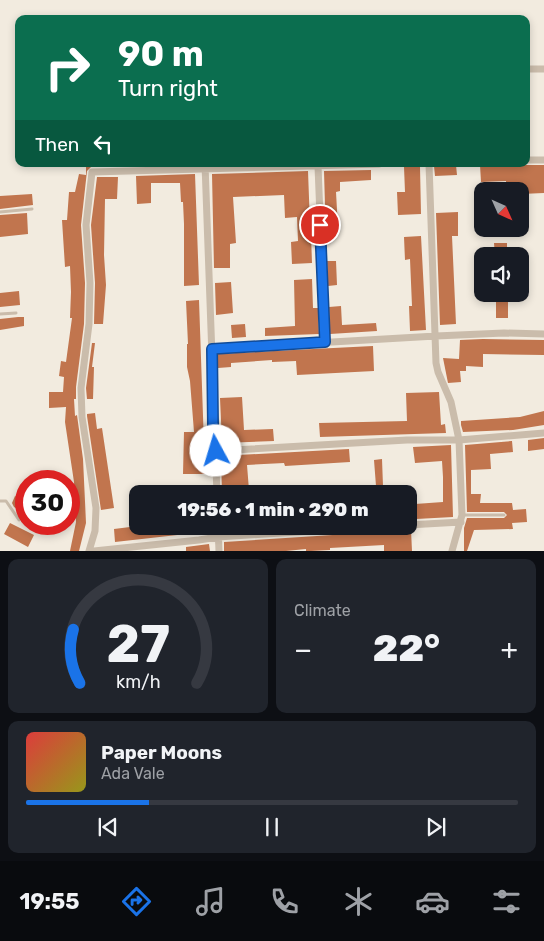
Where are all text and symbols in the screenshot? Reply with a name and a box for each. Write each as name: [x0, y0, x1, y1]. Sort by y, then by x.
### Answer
text: 90 m: [118, 33, 204, 75]
icon: right: [35, 35, 100, 100]
text: Turn right: [118, 75, 218, 102]
icon: left: [89, 130, 117, 158]
text: Then: [35, 133, 79, 156]
north arrow: [474, 182, 529, 238]
map controls: [474, 182, 529, 302]
pin: [299, 204, 341, 246]
icon: arrive: [306, 211, 334, 239]
button: sound: [474, 247, 529, 302]
position arrow: [189, 424, 241, 476]
speed limit sign: 30: [15, 470, 80, 535]
text: 19:56 · 1 min · 290 m: [177, 498, 369, 521]
text: Climate: [294, 601, 351, 620]
text: 27: [106, 613, 170, 675]
text: 22°: [373, 625, 440, 671]
text: −: [294, 633, 312, 666]
text: +: [501, 633, 518, 666]
text: km/h: [116, 671, 160, 692]
text: Paper Moons: [101, 741, 222, 764]
text: Ada Vale: [101, 764, 165, 783]
icon: previous: [94, 813, 122, 841]
icon: pause: [258, 813, 286, 841]
icon: next: [422, 813, 450, 841]
icon: directions: [119, 884, 154, 919]
icon: music: [193, 884, 228, 919]
icon: phone: [267, 884, 302, 919]
icon: climate: [341, 884, 376, 919]
icon: car: [415, 884, 450, 919]
icon: filters: [489, 884, 524, 919]
text: 19:55: [20, 888, 79, 915]

